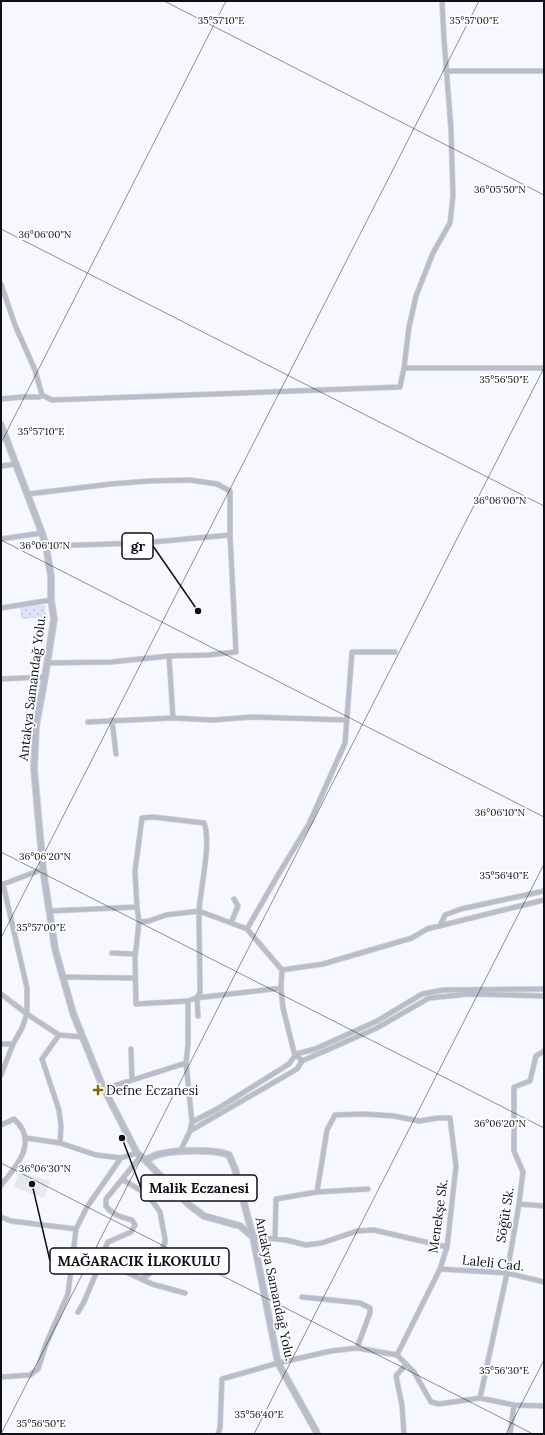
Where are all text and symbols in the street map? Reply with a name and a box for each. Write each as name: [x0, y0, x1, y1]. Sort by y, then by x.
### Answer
text: 35°57'10"E: [198, 14, 244, 27]
text: 35°57'00"E: [449, 14, 499, 27]
text: 36°05'50"N: [474, 183, 526, 196]
text: 36°06'00"N: [19, 228, 72, 241]
text: 35°56'50"E: [479, 373, 529, 386]
text: 35°57'10"E: [18, 425, 64, 438]
text: 36°06'00"N: [474, 494, 527, 507]
callout: gr: [122, 533, 153, 559]
text: gr: [131, 537, 146, 555]
text: 36°06'10"N: [20, 539, 71, 552]
street label: Antakya Samandağ Yolu.: [15, 614, 49, 763]
text: 36°06'10"N: [475, 806, 526, 819]
text: 36°06'20"N: [19, 850, 71, 863]
text: 35°56'40"E: [479, 869, 529, 882]
text: 35°57'00"E: [16, 921, 66, 934]
place label: Defne Eczanesi: [106, 1082, 199, 1099]
marker: Defne Eczanesi: [93, 1085, 103, 1095]
text: 36°06'20"N: [474, 1117, 526, 1130]
text: 36°06'30"N: [19, 1162, 72, 1175]
callout: Malik Eczanesi: [141, 1175, 257, 1201]
street label: Menekşe Sk.: [424, 1178, 452, 1254]
text: Malik Eczanesi: [149, 1179, 249, 1197]
street label: Söğüt Sk.: [492, 1186, 518, 1244]
street label: Antakya Samandağ Yolu.: [251, 1215, 299, 1362]
callout: MAĞARACIK İLKOKULU: [50, 1248, 229, 1274]
street label: Laleli Cad.: [461, 1251, 525, 1275]
text: MAĞARACIK İLKOKULU: [57, 1252, 221, 1270]
text: 35°56'30"E: [479, 1364, 529, 1377]
text: 35°56'40"E: [234, 1408, 284, 1421]
text: 35°56'50"E: [16, 1417, 66, 1430]

